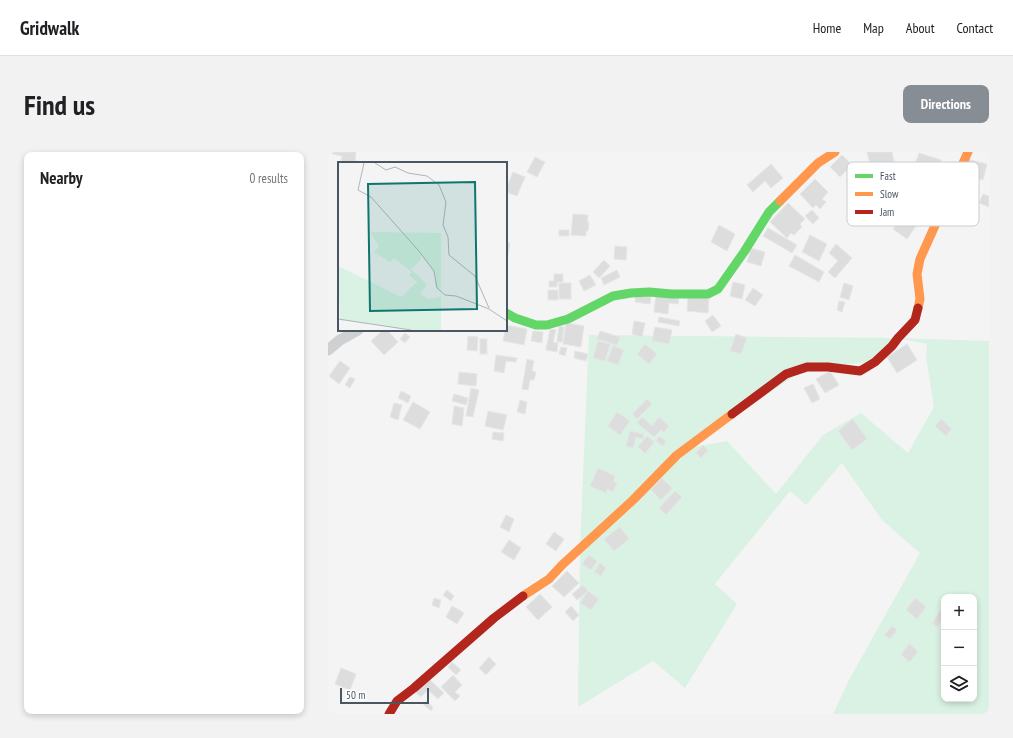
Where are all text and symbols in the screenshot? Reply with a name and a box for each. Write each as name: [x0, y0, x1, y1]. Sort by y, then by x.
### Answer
text: Gridwalk: [20, 16, 79, 40]
text: Home: [813, 19, 841, 37]
text: Map: [863, 19, 884, 37]
text: About: [906, 19, 935, 37]
text: Contact: [957, 19, 993, 37]
button: Directions: [903, 85, 989, 123]
text: Find us: [24, 86, 95, 123]
inset map: [338, 162, 507, 331]
legend: [847, 162, 979, 226]
text: Nearby: [40, 167, 83, 189]
text: Fast: [880, 169, 896, 183]
text: 0 results: [249, 170, 288, 187]
text: Slow: [880, 187, 899, 201]
text: Jam: [879, 205, 894, 219]
map controls: [941, 594, 977, 702]
button: +: [941, 594, 977, 630]
button: −: [941, 630, 977, 666]
button: layers: [941, 666, 977, 702]
scale bar: [340, 686, 429, 705]
text: 50 m: [346, 688, 365, 702]

